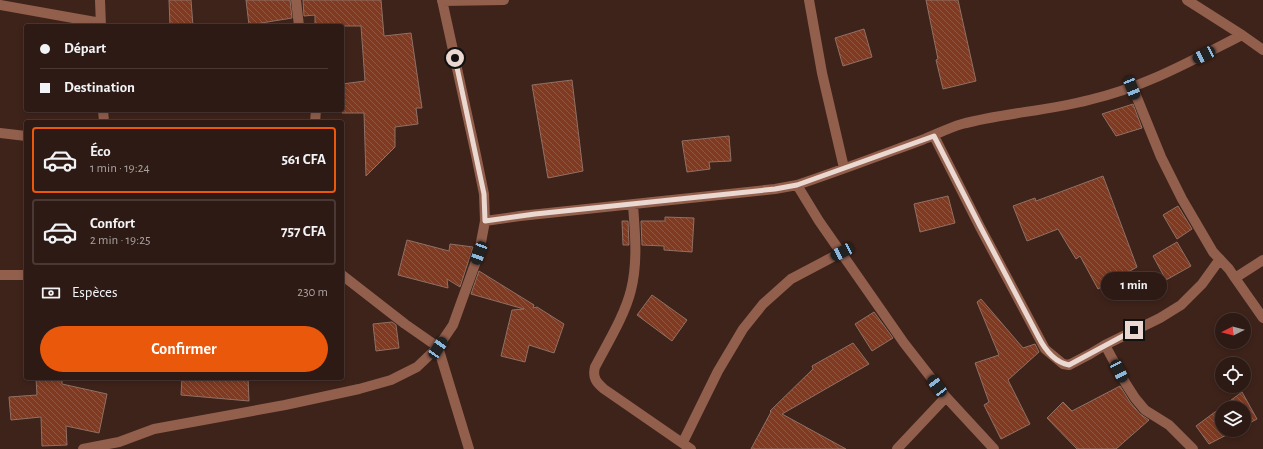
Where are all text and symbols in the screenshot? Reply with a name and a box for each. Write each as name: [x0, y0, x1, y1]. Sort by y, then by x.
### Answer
text: Départ: [64, 41, 106, 56]
car: [1191, 44, 1217, 66]
route start: [446, 49, 464, 67]
car: [1122, 75, 1142, 101]
text: Destination: [64, 80, 135, 95]
icon: car: [42, 142, 78, 178]
text: Éco: [90, 144, 111, 159]
text: 561 CFA: [281, 152, 326, 167]
text: 1 min · 19:24: [90, 162, 150, 175]
icon: car: [42, 214, 78, 250]
text: Confort: [90, 216, 135, 231]
text: 757 CFA: [281, 224, 326, 239]
text: 2 min · 19:25: [90, 234, 151, 247]
car: [469, 240, 489, 266]
car: [829, 241, 855, 263]
callout: 1 min: [1101, 272, 1167, 300]
text: 1 min: [1120, 279, 1148, 292]
icon: cash: [40, 282, 62, 304]
text: Espèces: [72, 285, 118, 300]
text: 230 m: [297, 286, 328, 299]
north arrow: [1215, 313, 1251, 349]
map controls: [1215, 313, 1251, 437]
route end: [1125, 321, 1143, 339]
button: Confirmer: [40, 326, 328, 372]
car: [426, 335, 450, 361]
button: locate: [1215, 357, 1251, 393]
car: [1108, 358, 1130, 384]
car: [925, 373, 949, 399]
button: layers: [1215, 401, 1251, 437]

